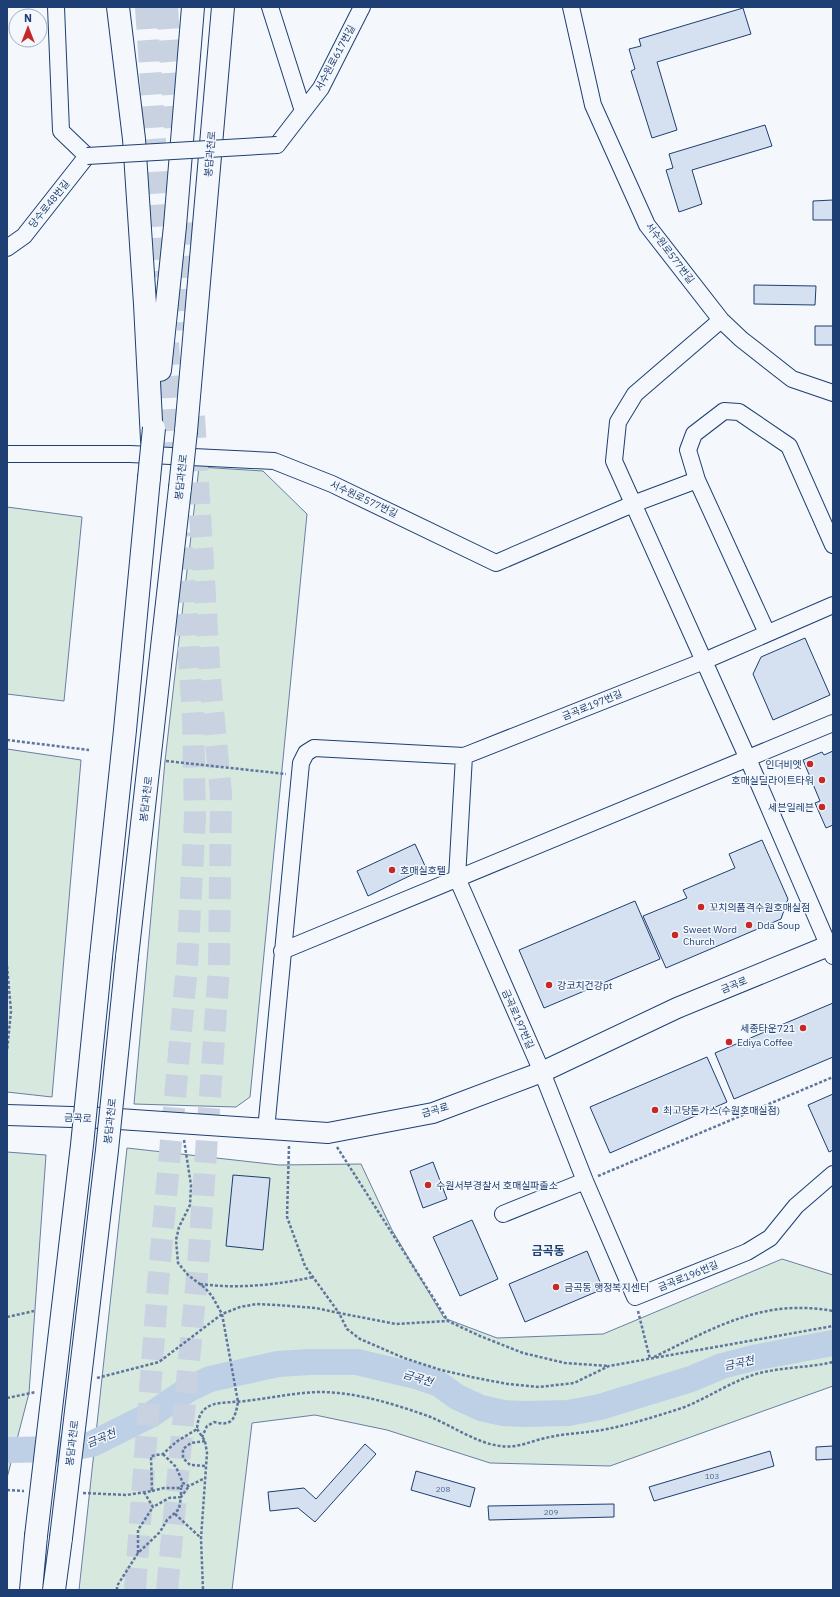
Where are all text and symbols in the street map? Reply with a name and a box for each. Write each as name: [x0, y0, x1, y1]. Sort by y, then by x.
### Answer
north arrow: [8, 8, 48, 48]
text: N: [24, 11, 32, 25]
street label: 서수원로617번길: [312, 23, 358, 93]
street label: 봉담과천로: [202, 131, 218, 177]
street label: 당수로48번길: [26, 177, 72, 231]
street label: 서수원로577번길: [643, 220, 697, 286]
street label: 봉담과천로: [172, 453, 190, 501]
street label: 서수원로577번길: [328, 478, 400, 520]
street label: 금곡로197번길: [560, 687, 624, 723]
place label: 인더비엣: [765, 758, 802, 771]
marker: 인더비엣: [805, 759, 815, 769]
place label: 호매실딜라이트타워: [731, 774, 814, 787]
street label: 봉담과천로: [137, 775, 155, 823]
marker: 호매실딜라이트타워: [817, 775, 827, 785]
place label: 세븐일레븐: [768, 801, 814, 814]
marker: 세븐일레븐: [817, 802, 827, 812]
place label: 호매실호텔: [400, 864, 446, 877]
marker: 호매실호텔: [387, 865, 397, 875]
place label: 꼬치의품격수원호매실점: [709, 901, 810, 914]
marker: 꼬치의품격수원호매실점: [696, 902, 706, 912]
place label: Dda Soup: [757, 919, 800, 932]
marker: Dda Soup: [744, 920, 754, 930]
place label: Sweet Word Church: [683, 923, 737, 948]
marker: Sweet Word Church: [670, 930, 680, 940]
street label: 금곡로: [719, 974, 749, 996]
place label: 강코치건강pt: [557, 979, 613, 992]
marker: 강코치건강pt: [544, 980, 554, 990]
street label: 금곡로197번길: [499, 987, 537, 1051]
place label: 세종타운721: [740, 1022, 795, 1035]
marker: 세종타운721: [798, 1023, 808, 1033]
place label: Ediya Coffee: [737, 1036, 793, 1049]
marker: Ediya Coffee: [724, 1037, 734, 1047]
street label: 봉담과천로: [101, 1097, 119, 1145]
street label: 금곡로: [420, 1100, 450, 1120]
place label: 최고당돈가스(수원호매실점): [663, 1104, 780, 1117]
marker: 최고당돈가스(수원호매실점): [650, 1105, 660, 1115]
street label: 금곡로: [64, 1111, 92, 1125]
place label: 수원서부경찰서 호매실파출소: [436, 1179, 558, 1192]
marker: 수원서부경찰서 호매실파출소: [423, 1180, 433, 1190]
district label: 금곡동: [531, 1243, 565, 1258]
street label: 금곡로196번길: [656, 1258, 720, 1294]
place label: 금곡동 행정복지센터: [564, 1281, 649, 1294]
marker: 금곡동 행정복지센터: [551, 1282, 561, 1292]
water label: 금곡천: [723, 1352, 757, 1373]
water label: 금곡천: [401, 1367, 436, 1390]
street label: 봉담과천로: [63, 1419, 81, 1467]
water label: 금곡천: [84, 1425, 119, 1450]
house number: 103: [705, 1471, 719, 1481]
house number: 208: [436, 1484, 450, 1494]
house number: 209: [544, 1507, 558, 1517]

